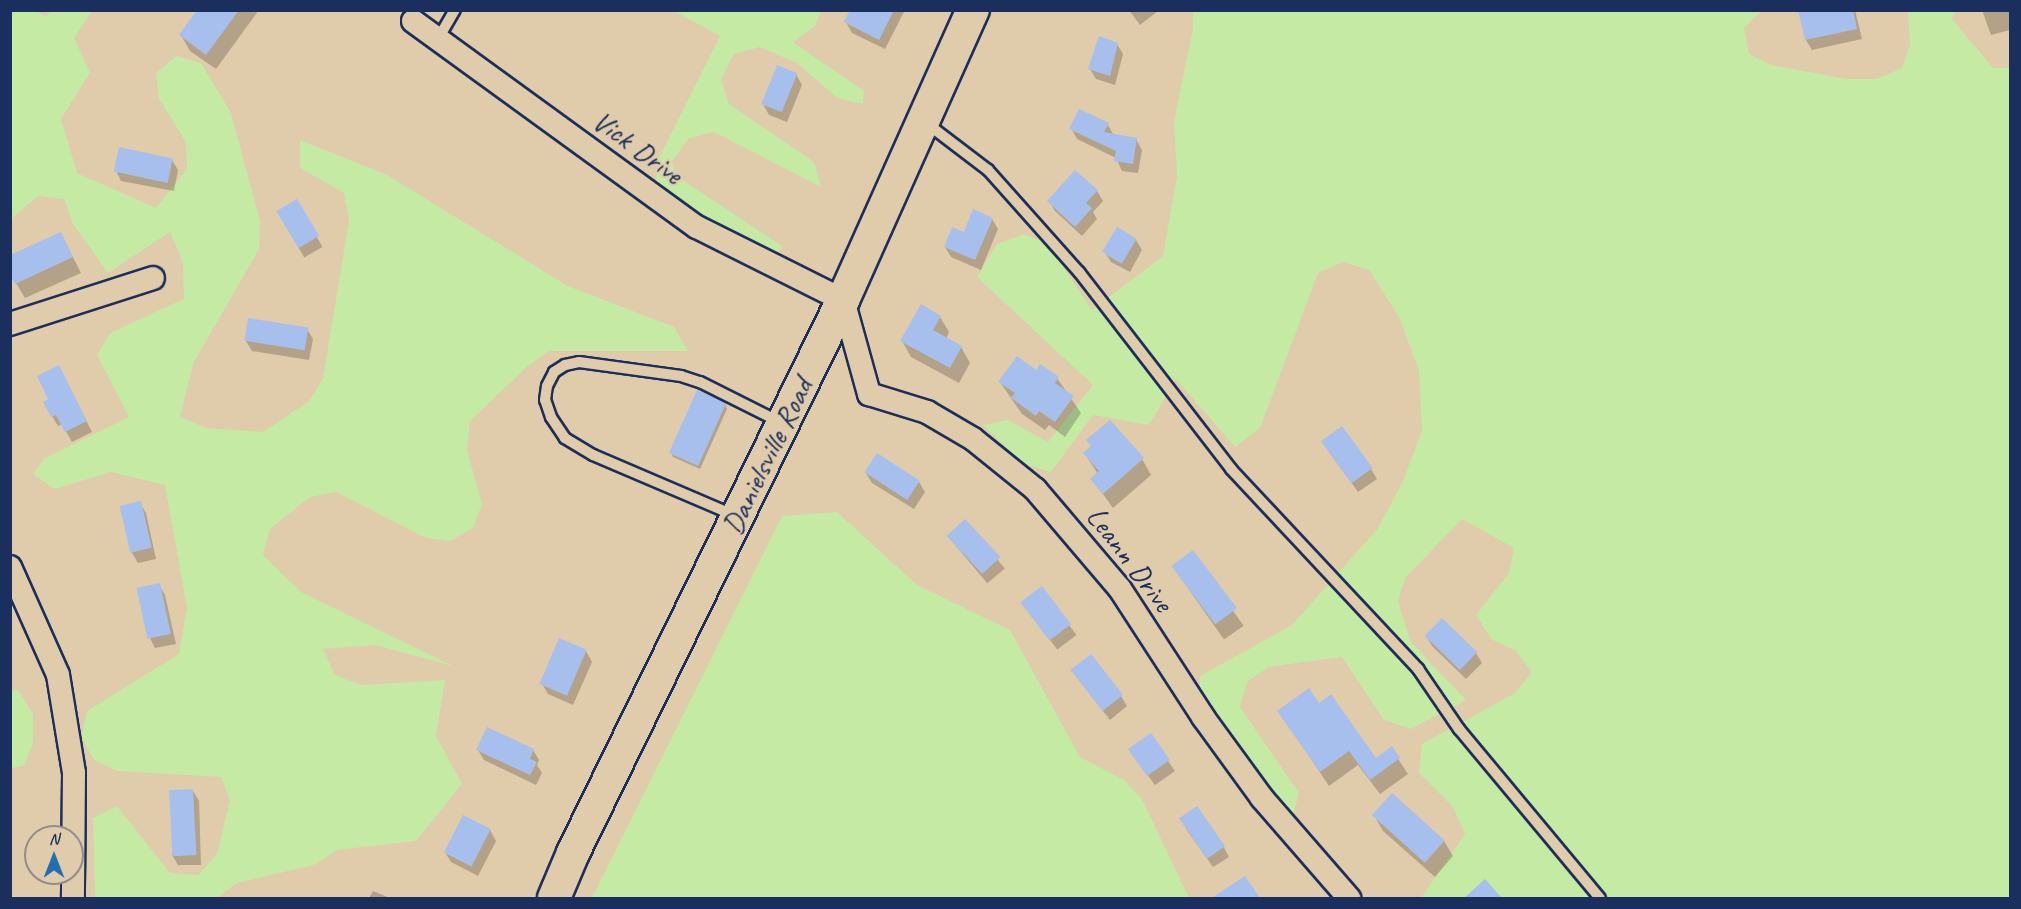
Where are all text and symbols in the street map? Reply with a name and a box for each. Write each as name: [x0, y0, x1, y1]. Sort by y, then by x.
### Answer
street label: Vick Drive: [586, 102, 690, 192]
street label: Danielsville Road: [714, 373, 820, 539]
street label: Leann Drive: [1079, 499, 1181, 619]
north arrow: [24, 825, 84, 885]
text: N: [49, 829, 59, 849]

